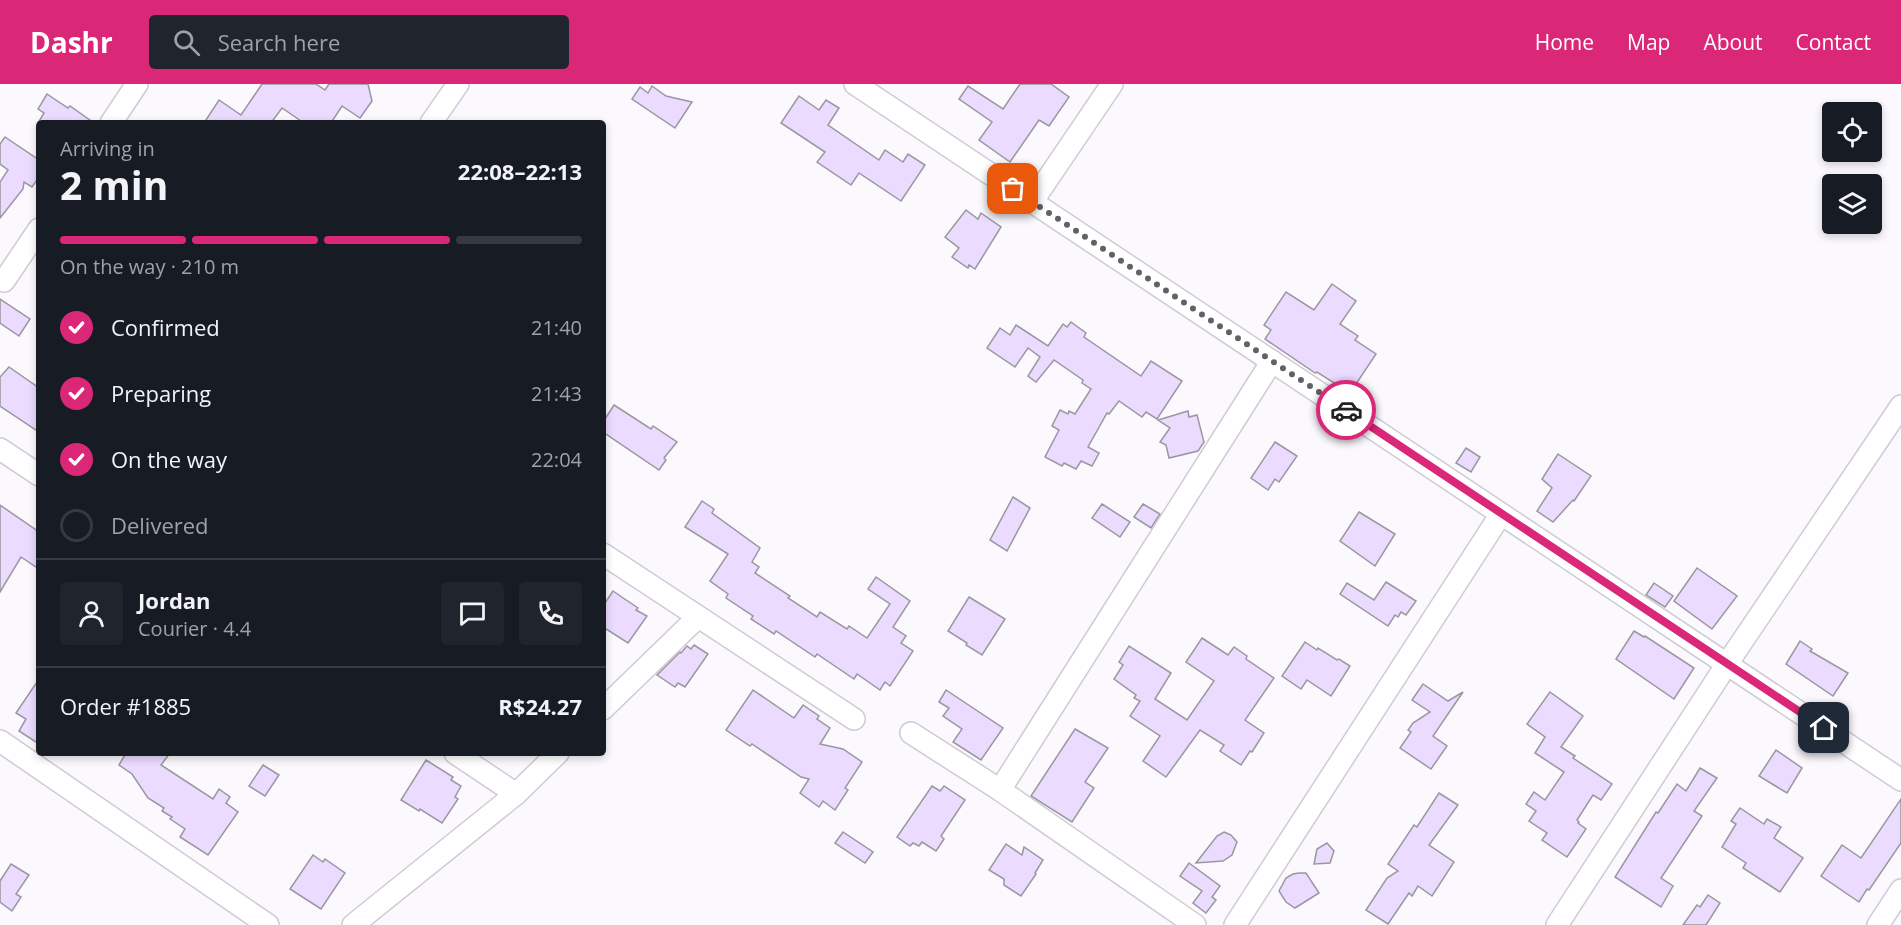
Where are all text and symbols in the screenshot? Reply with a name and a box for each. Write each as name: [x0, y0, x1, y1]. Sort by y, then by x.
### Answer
search box: [149, 15, 569, 69]
text: Dashr: [30, 23, 113, 61]
icon: search: [170, 26, 203, 59]
text: Search here: [218, 27, 340, 57]
text: Home: [1535, 28, 1594, 56]
text: Map: [1627, 28, 1670, 56]
text: About: [1703, 28, 1763, 56]
text: Contact: [1796, 28, 1871, 56]
map controls: [1822, 102, 1882, 234]
button: locate: [1822, 102, 1882, 162]
text: Arriving in: [60, 135, 155, 162]
text: 22:08–22:13: [458, 156, 582, 186]
text: 2 min: [60, 158, 168, 211]
pin: [987, 163, 1038, 214]
icon: bag: [996, 172, 1029, 205]
button: layers: [1822, 174, 1882, 234]
text: On the way · 210 m: [60, 253, 239, 280]
icon: check: [60, 311, 93, 344]
text: Confirmed: [111, 312, 220, 342]
text: 21:40: [531, 314, 582, 341]
icon: check: [60, 377, 93, 410]
text: Preparing: [111, 378, 211, 408]
text: 21:43: [531, 380, 582, 407]
courier: [1316, 380, 1376, 440]
icon: car: [1330, 394, 1363, 427]
icon: check: [60, 443, 93, 476]
text: On the way: [111, 444, 227, 474]
text: 22:04: [531, 446, 582, 473]
text: Delivered: [111, 510, 209, 540]
button: person: [60, 582, 123, 645]
button: chat: [441, 582, 504, 645]
button: phone: [519, 582, 582, 645]
text: Jordan: [138, 585, 211, 615]
text: Courier · 4.4: [138, 615, 251, 642]
text: Order #1885: [60, 691, 191, 721]
text: R$24.27: [498, 691, 582, 721]
pin: [1798, 702, 1849, 753]
icon: home: [1807, 711, 1840, 744]

